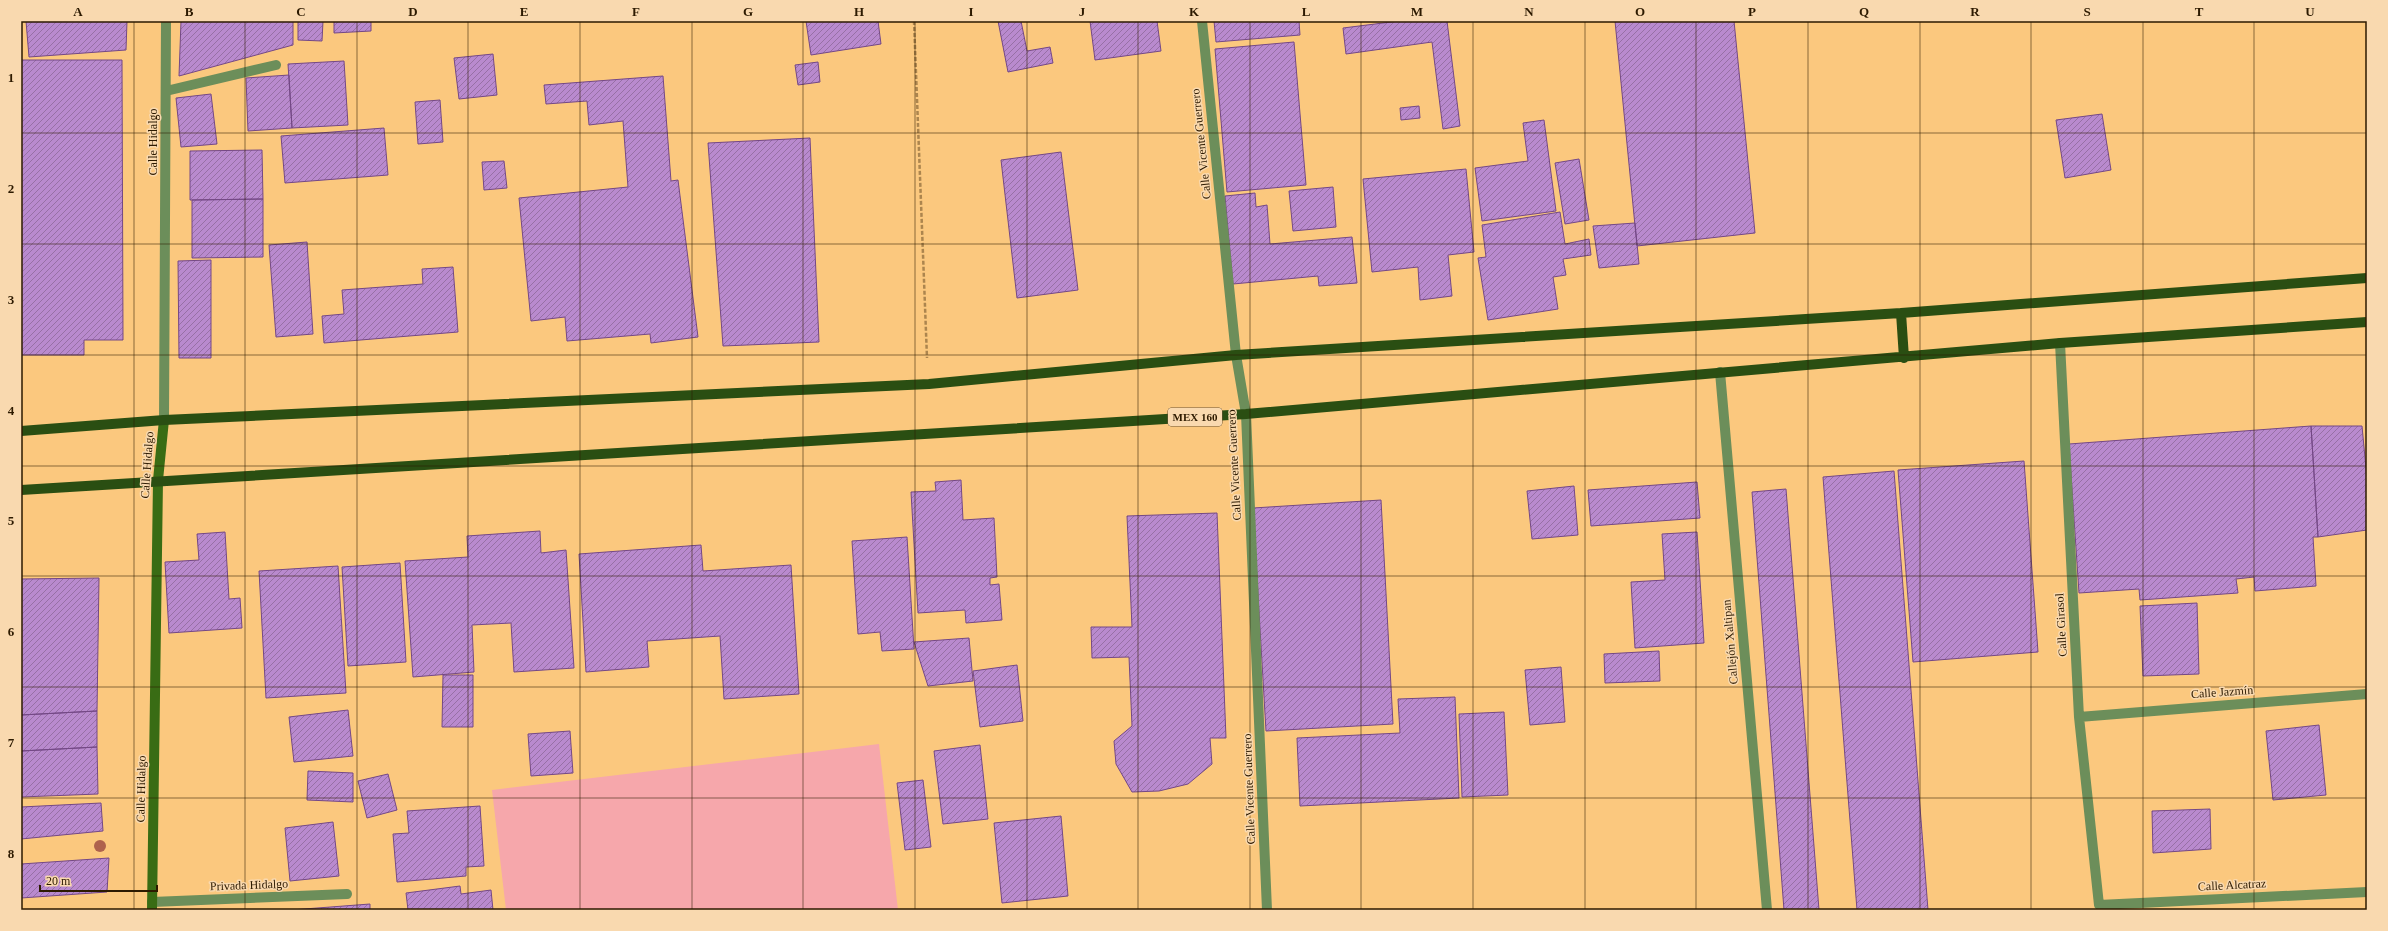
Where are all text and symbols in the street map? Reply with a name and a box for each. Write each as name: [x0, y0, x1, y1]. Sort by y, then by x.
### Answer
text: A: [73, 4, 83, 19]
text: B: [185, 4, 194, 19]
text: C: [296, 4, 306, 19]
text: D: [408, 4, 418, 19]
text: E: [520, 4, 528, 19]
text: F: [632, 4, 640, 19]
text: G: [743, 4, 753, 19]
text: H: [854, 4, 864, 19]
text: I: [968, 4, 974, 19]
text: J: [1079, 4, 1086, 19]
text: K: [1189, 4, 1200, 19]
text: L: [1302, 4, 1311, 19]
text: M: [1411, 4, 1423, 19]
text: N: [1524, 4, 1534, 19]
text: O: [1635, 4, 1645, 19]
text: P: [1748, 4, 1756, 19]
text: Q: [1859, 4, 1869, 19]
text: R: [1970, 4, 1980, 19]
text: S: [2083, 4, 2091, 19]
text: T: [2195, 4, 2204, 19]
text: U: [2305, 4, 2315, 19]
text: 1: [8, 70, 14, 85]
street label: Calle Vicente Guerrero: [1188, 88, 1214, 200]
street label: Calle Hidalgo: [146, 109, 160, 175]
text: 2: [8, 181, 14, 196]
text: 3: [8, 292, 15, 307]
text: 4: [8, 403, 15, 418]
road number: MEX 160: [1168, 408, 1222, 426]
street label: Calle Vicente Guerrero: [1224, 409, 1244, 521]
street label: Calle Hidalgo: [138, 431, 156, 499]
text: 5: [8, 513, 15, 528]
street label: Calle Girasol: [2052, 592, 2070, 657]
street label: Callejón Xaltipan: [1719, 599, 1741, 685]
text: 6: [8, 624, 15, 639]
street label: Calle Jazmín: [2190, 683, 2254, 701]
street label: Calle Vicente Guerrero: [1240, 733, 1258, 845]
text: 7: [8, 735, 15, 750]
street label: Calle Hidalgo: [133, 755, 149, 823]
text: 8: [8, 846, 15, 861]
scale bar: [40, 867, 157, 893]
text: 20 m: [46, 874, 71, 888]
street label: Calle Alcatraz: [2198, 876, 2266, 894]
street label: Privada Hidalgo: [210, 877, 288, 893]

